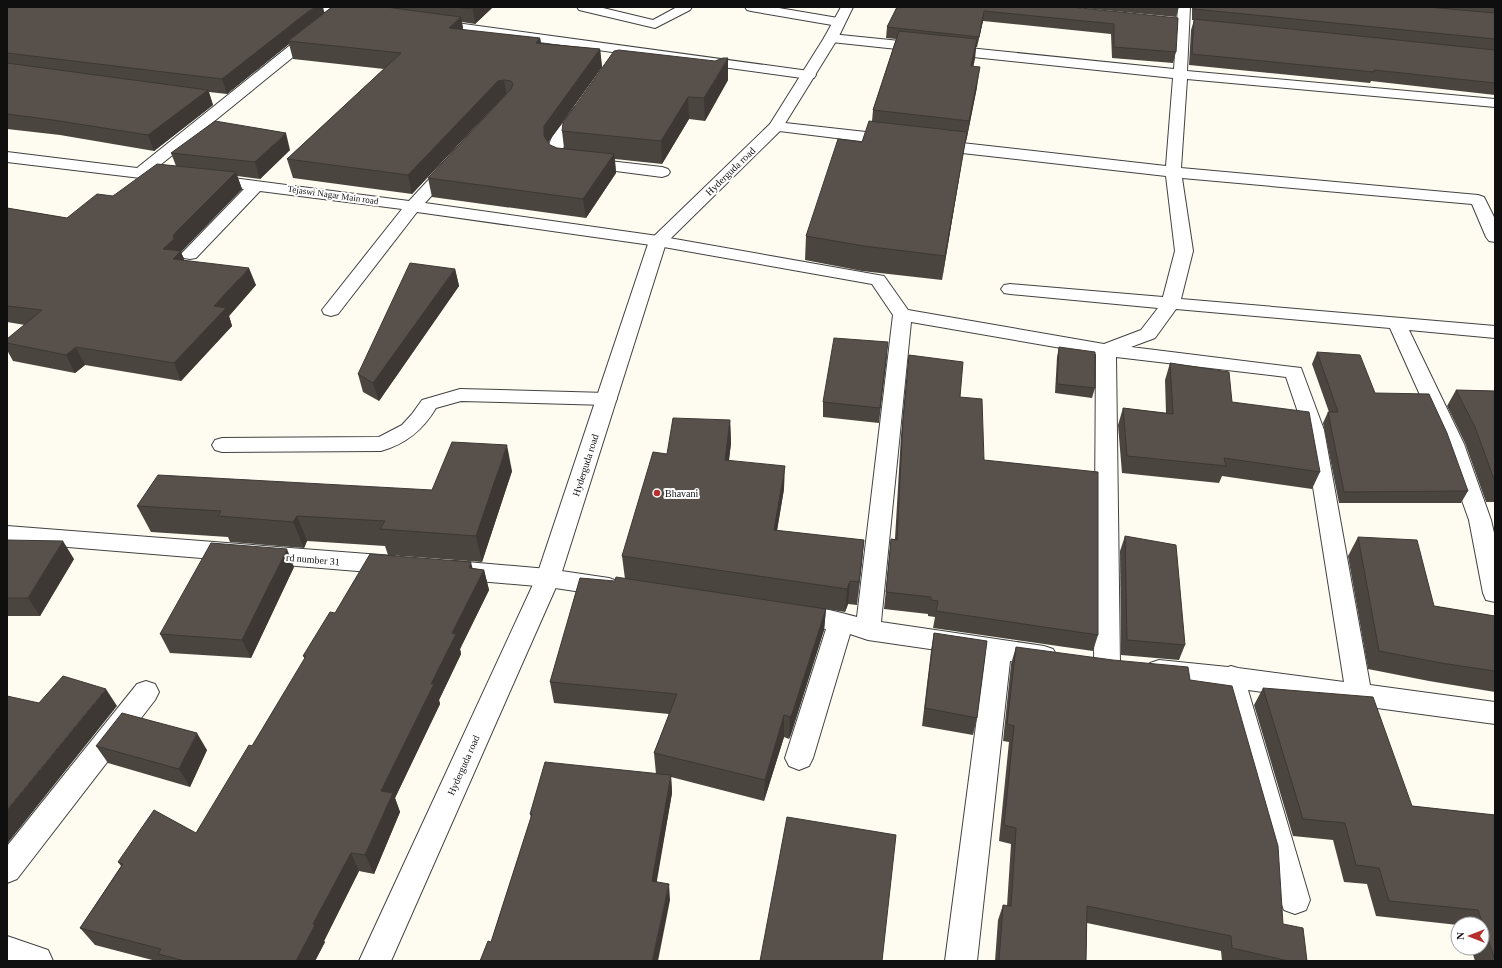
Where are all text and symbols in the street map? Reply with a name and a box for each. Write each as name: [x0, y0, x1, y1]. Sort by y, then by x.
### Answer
street label: Hyderguda road: [703, 145, 757, 198]
street label: Tejaswi Nagar Main road: [287, 184, 380, 206]
street label: Hyderguda road: [570, 433, 601, 498]
marker: Bhavani: [652, 488, 662, 498]
place label: Bhavani: [665, 488, 699, 499]
street label: rd number 31: [286, 552, 340, 567]
street label: Hyderguda road: [445, 733, 482, 797]
north arrow: [1450, 916, 1490, 956]
text: N: [1454, 932, 1466, 940]

